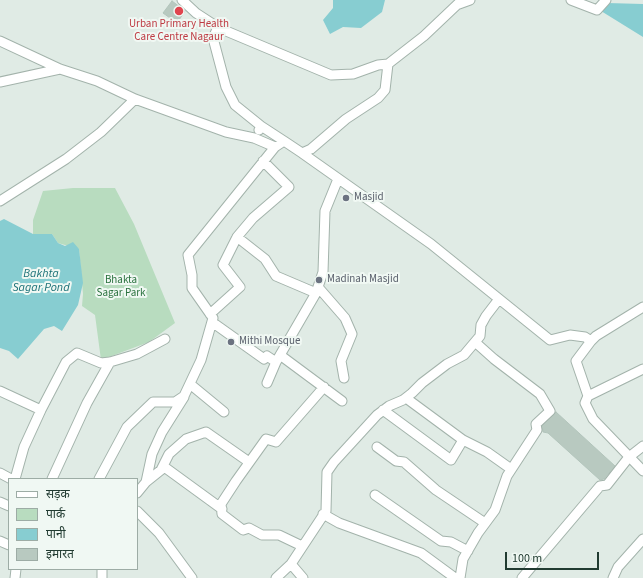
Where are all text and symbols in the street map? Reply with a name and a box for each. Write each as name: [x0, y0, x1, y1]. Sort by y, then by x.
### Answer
marker: Urban Primary Health Care Centre Nagaur: [173, 5, 185, 17]
place label: Urban Primary Health Care Centre Nagaur: [129, 18, 229, 44]
place label: Masjid: [354, 191, 384, 205]
marker: Masjid: [341, 193, 351, 203]
water label: Bakhta Sagar Pond: [12, 267, 70, 295]
place label: Madinah Masjid: [327, 273, 399, 287]
park label: Bhakta Sagar Park: [97, 274, 145, 300]
marker: Madinah Masjid: [314, 275, 324, 285]
place label: Mithi Mosque: [239, 335, 300, 349]
marker: Mithi Mosque: [226, 337, 236, 347]
legend: [8, 478, 138, 570]
text: सड़क: [46, 486, 70, 503]
text: पार्क: [46, 506, 65, 523]
text: पानी: [46, 526, 66, 543]
scale bar: [507, 544, 601, 570]
text: इमारत: [46, 546, 74, 563]
text: 100 m: [512, 550, 542, 567]

